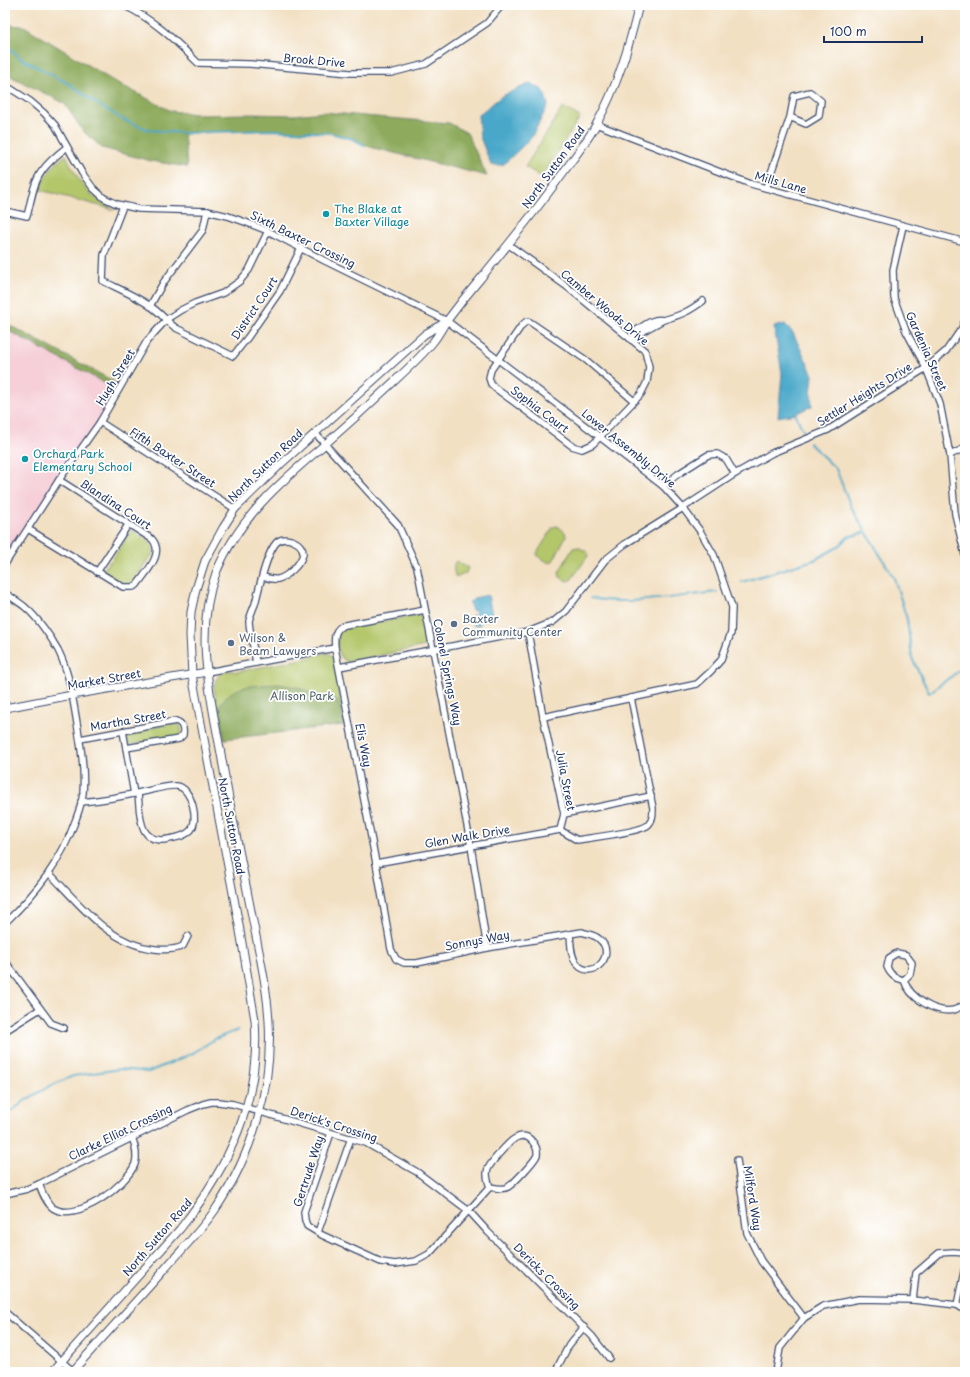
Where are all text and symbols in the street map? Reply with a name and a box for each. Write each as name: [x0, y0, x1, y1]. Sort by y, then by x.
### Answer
scale bar: [824, 18, 922, 44]
text: 100 m: [830, 22, 867, 40]
street label: Brook Drive: [282, 49, 346, 71]
street label: North Sutton Road: [517, 122, 589, 212]
street label: Mills Lane: [753, 166, 809, 198]
place label: The Blake at Baxter Village: [334, 200, 409, 230]
street label: Sixth Baxter Crossing: [248, 206, 358, 272]
marker: The Blake at Baxter Village: [321, 209, 331, 219]
street label: Camber Woods Drive: [557, 265, 653, 349]
street label: District Court: [227, 273, 282, 343]
street label: Gardenia Street: [902, 309, 952, 394]
street label: Hugh Street: [91, 345, 139, 409]
street label: Settler Heights Drive: [813, 358, 915, 430]
street label: Sophia Court: [507, 381, 573, 437]
street label: Lower Assembly Drive: [578, 405, 680, 492]
street label: Fifth Baxter Street: [127, 423, 220, 492]
street label: North Sutton Road: [224, 425, 306, 505]
place label: Orchard Park Elementary School: [33, 445, 132, 475]
marker: Orchard Park Elementary School: [20, 454, 30, 464]
street label: Blandina Court: [77, 475, 155, 534]
place label: Baxter Community Center: [462, 610, 563, 640]
street label: Colonel Springs Way: [429, 617, 467, 727]
marker: Baxter Community Center: [449, 619, 459, 629]
place label: Wilson & Beam Lawyers: [239, 629, 316, 659]
marker: Wilson & Beam Lawyers: [226, 638, 236, 648]
street label: Market Street: [66, 664, 142, 694]
park label: Allison Park: [270, 687, 334, 704]
street label: Martha Street: [89, 705, 168, 735]
street label: Elis Way: [351, 721, 377, 769]
street label: Julia Street: [552, 748, 580, 813]
street label: North Sutton Road: [214, 776, 250, 876]
street label: Glen Walk Drive: [423, 820, 511, 852]
street label: Sonnys Way: [443, 925, 511, 955]
street label: Clarke Elliot Crossing: [65, 1100, 175, 1164]
street label: Derick's Crossing: [288, 1102, 380, 1146]
street label: Gertrude Way: [288, 1133, 328, 1209]
street label: Milford Way: [739, 1164, 767, 1232]
street label: North Sutton Road: [118, 1194, 196, 1280]
street label: Dericks Crossing: [510, 1239, 584, 1313]

